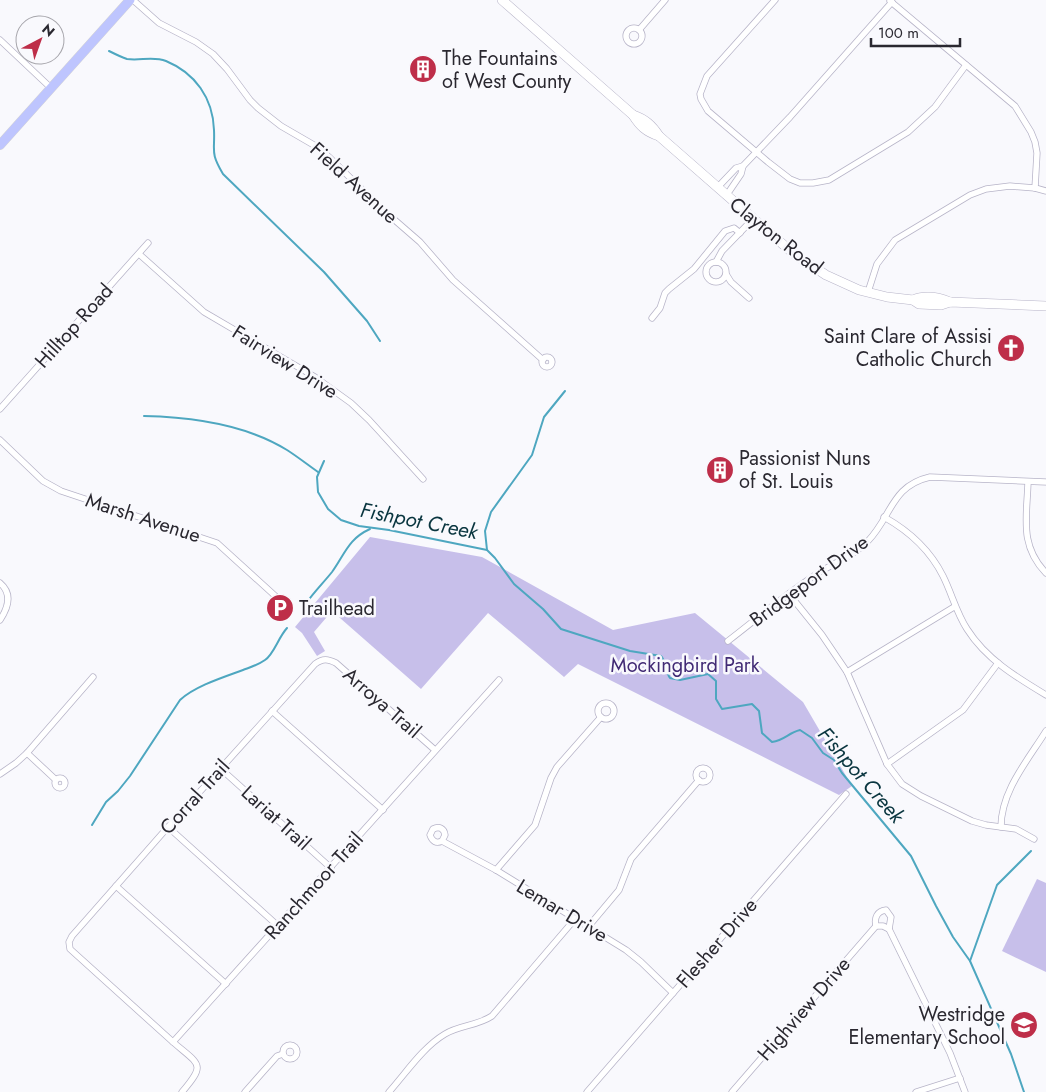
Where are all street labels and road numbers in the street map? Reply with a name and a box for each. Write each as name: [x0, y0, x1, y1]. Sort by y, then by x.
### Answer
street label: Field Avenue: [303, 135, 405, 231]
street label: Clayton Road: [723, 190, 829, 282]
street label: Hilltop Road: [28, 277, 120, 375]
street label: Fairview Drive: [227, 318, 343, 406]
street label: Marsh Avenue: [82, 486, 204, 550]
street label: Bridgeport Drive: [744, 528, 874, 634]
street label: Arroya Trail: [336, 661, 428, 745]
street label: Corral Trail: [153, 753, 237, 841]
street label: Lariat Trail: [235, 779, 317, 857]
street label: Ranchmoor Trail: [258, 826, 370, 946]
street label: Lemar Drive: [511, 872, 613, 950]
street label: Flesher Drive: [670, 892, 764, 994]
street label: Highview Drive: [751, 951, 857, 1067]

